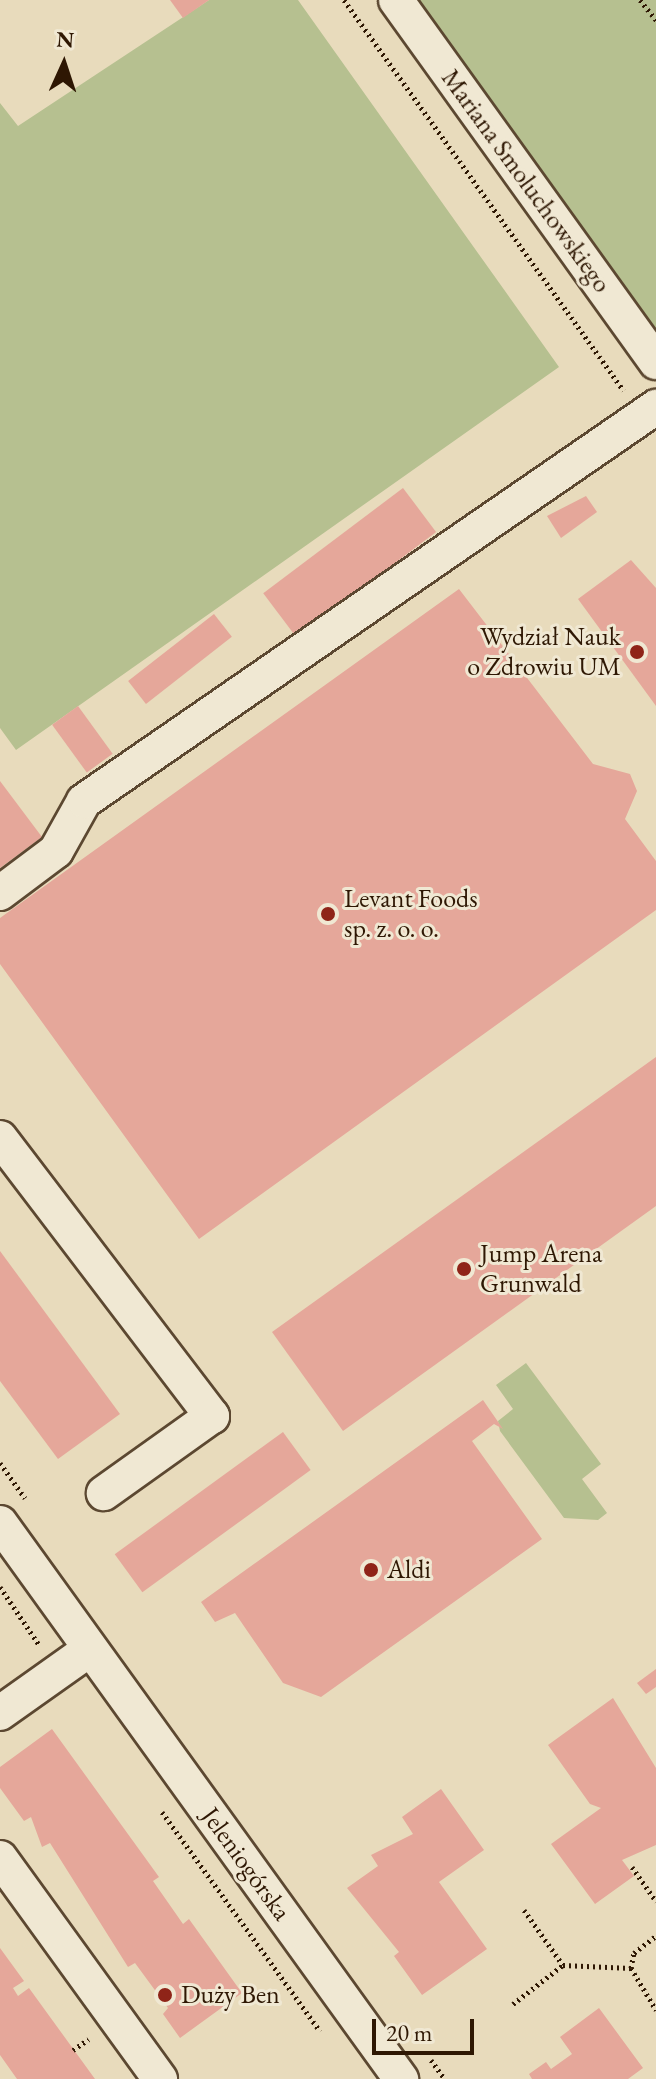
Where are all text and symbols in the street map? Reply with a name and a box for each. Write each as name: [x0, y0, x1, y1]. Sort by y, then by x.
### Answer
north arrow: [24, 24, 104, 104]
text: N: [56, 25, 75, 54]
street label: Mariana Smoluchowskiego: [435, 63, 617, 299]
place label: Wydział Nauk o Zdrowiu UM: [467, 621, 621, 682]
marker: Wydział Nauk o Zdrowiu UM: [628, 643, 646, 661]
place label: Levant Foods sp. z. o. o.: [344, 883, 478, 944]
marker: Levant Foods sp. z. o. o.: [319, 905, 337, 923]
place label: Jump Arena Grunwald: [480, 1238, 602, 1300]
marker: Jump Arena Grunwald: [455, 1260, 473, 1278]
place label: Aldi: [387, 1554, 431, 1586]
marker: Aldi: [362, 1561, 380, 1579]
street label: Jeleniogórska: [195, 1801, 297, 1927]
place label: Duży Ben: [181, 1979, 280, 2011]
marker: Duży Ben: [156, 1986, 174, 2004]
scale bar: [376, 2003, 478, 2053]
text: 20 m: [386, 2017, 433, 2048]

